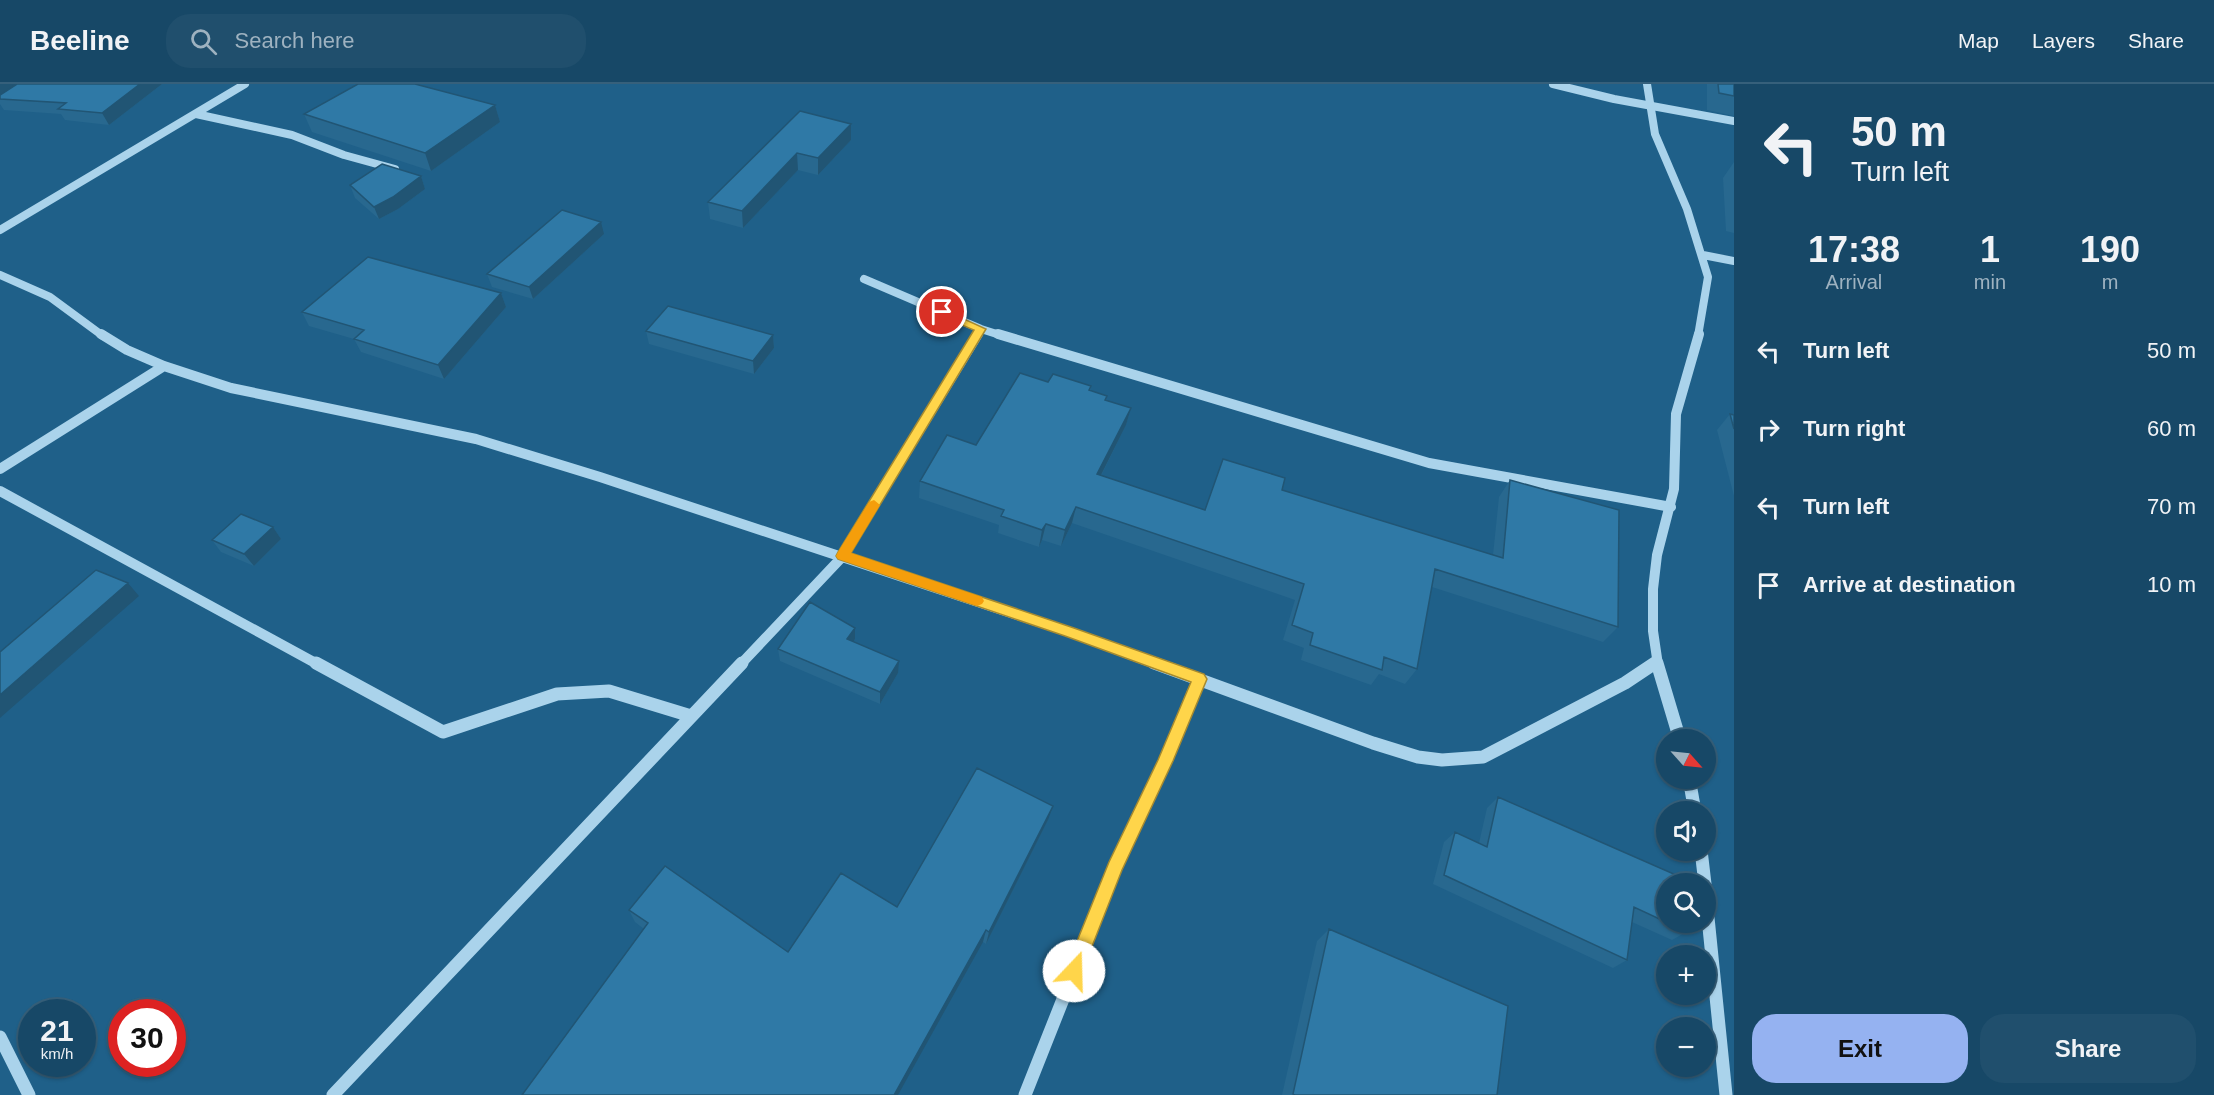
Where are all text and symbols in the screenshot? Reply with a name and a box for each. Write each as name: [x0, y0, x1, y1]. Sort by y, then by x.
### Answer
search box: [166, 14, 586, 68]
text: Beeline: [30, 25, 130, 56]
icon: search: [187, 25, 220, 58]
text: Search here: [235, 28, 354, 53]
text: Map: [1958, 29, 1999, 52]
text: Layers: [2032, 29, 2095, 52]
text: Share: [2128, 29, 2184, 52]
icon: left: [1752, 108, 1830, 186]
text: 50 m: [1851, 108, 1947, 155]
text: Turn left: [1851, 157, 1949, 187]
text: 17:38: [1808, 229, 1900, 270]
text: 1: [1980, 229, 2000, 270]
text: 190: [2080, 229, 2140, 270]
text: Arrival: [1826, 271, 1882, 293]
text: min: [1974, 271, 2006, 293]
text: m: [2102, 271, 2118, 293]
pin: [916, 286, 967, 337]
icon: arrive: [925, 295, 958, 328]
icon: left: [1752, 335, 1785, 368]
text: Turn left: [1803, 338, 1889, 363]
text: 50 m: [2147, 338, 2196, 363]
icon: right: [1752, 413, 1785, 446]
text: Turn right: [1803, 416, 1905, 441]
text: 60 m: [2147, 416, 2196, 441]
icon: left: [1752, 491, 1785, 524]
text: Turn left: [1803, 494, 1889, 519]
text: 70 m: [2147, 494, 2196, 519]
icon: arrive: [1752, 569, 1785, 602]
text: Arrive at destination: [1803, 572, 2016, 597]
text: 10 m: [2147, 572, 2196, 597]
north arrow: [1656, 729, 1716, 789]
map controls: [1656, 729, 1716, 1077]
button: sound: [1656, 801, 1716, 861]
button: search: [1656, 873, 1716, 933]
position arrow: [1042, 939, 1106, 1003]
button: +: [1656, 945, 1716, 1005]
speed limit sign: 30: [108, 999, 186, 1077]
text: 21: [40, 1014, 74, 1047]
button: Exit: [1752, 1014, 1968, 1083]
button: Share: [1980, 1014, 2196, 1083]
button: −: [1656, 1017, 1716, 1077]
text: km/h: [41, 1045, 73, 1062]

